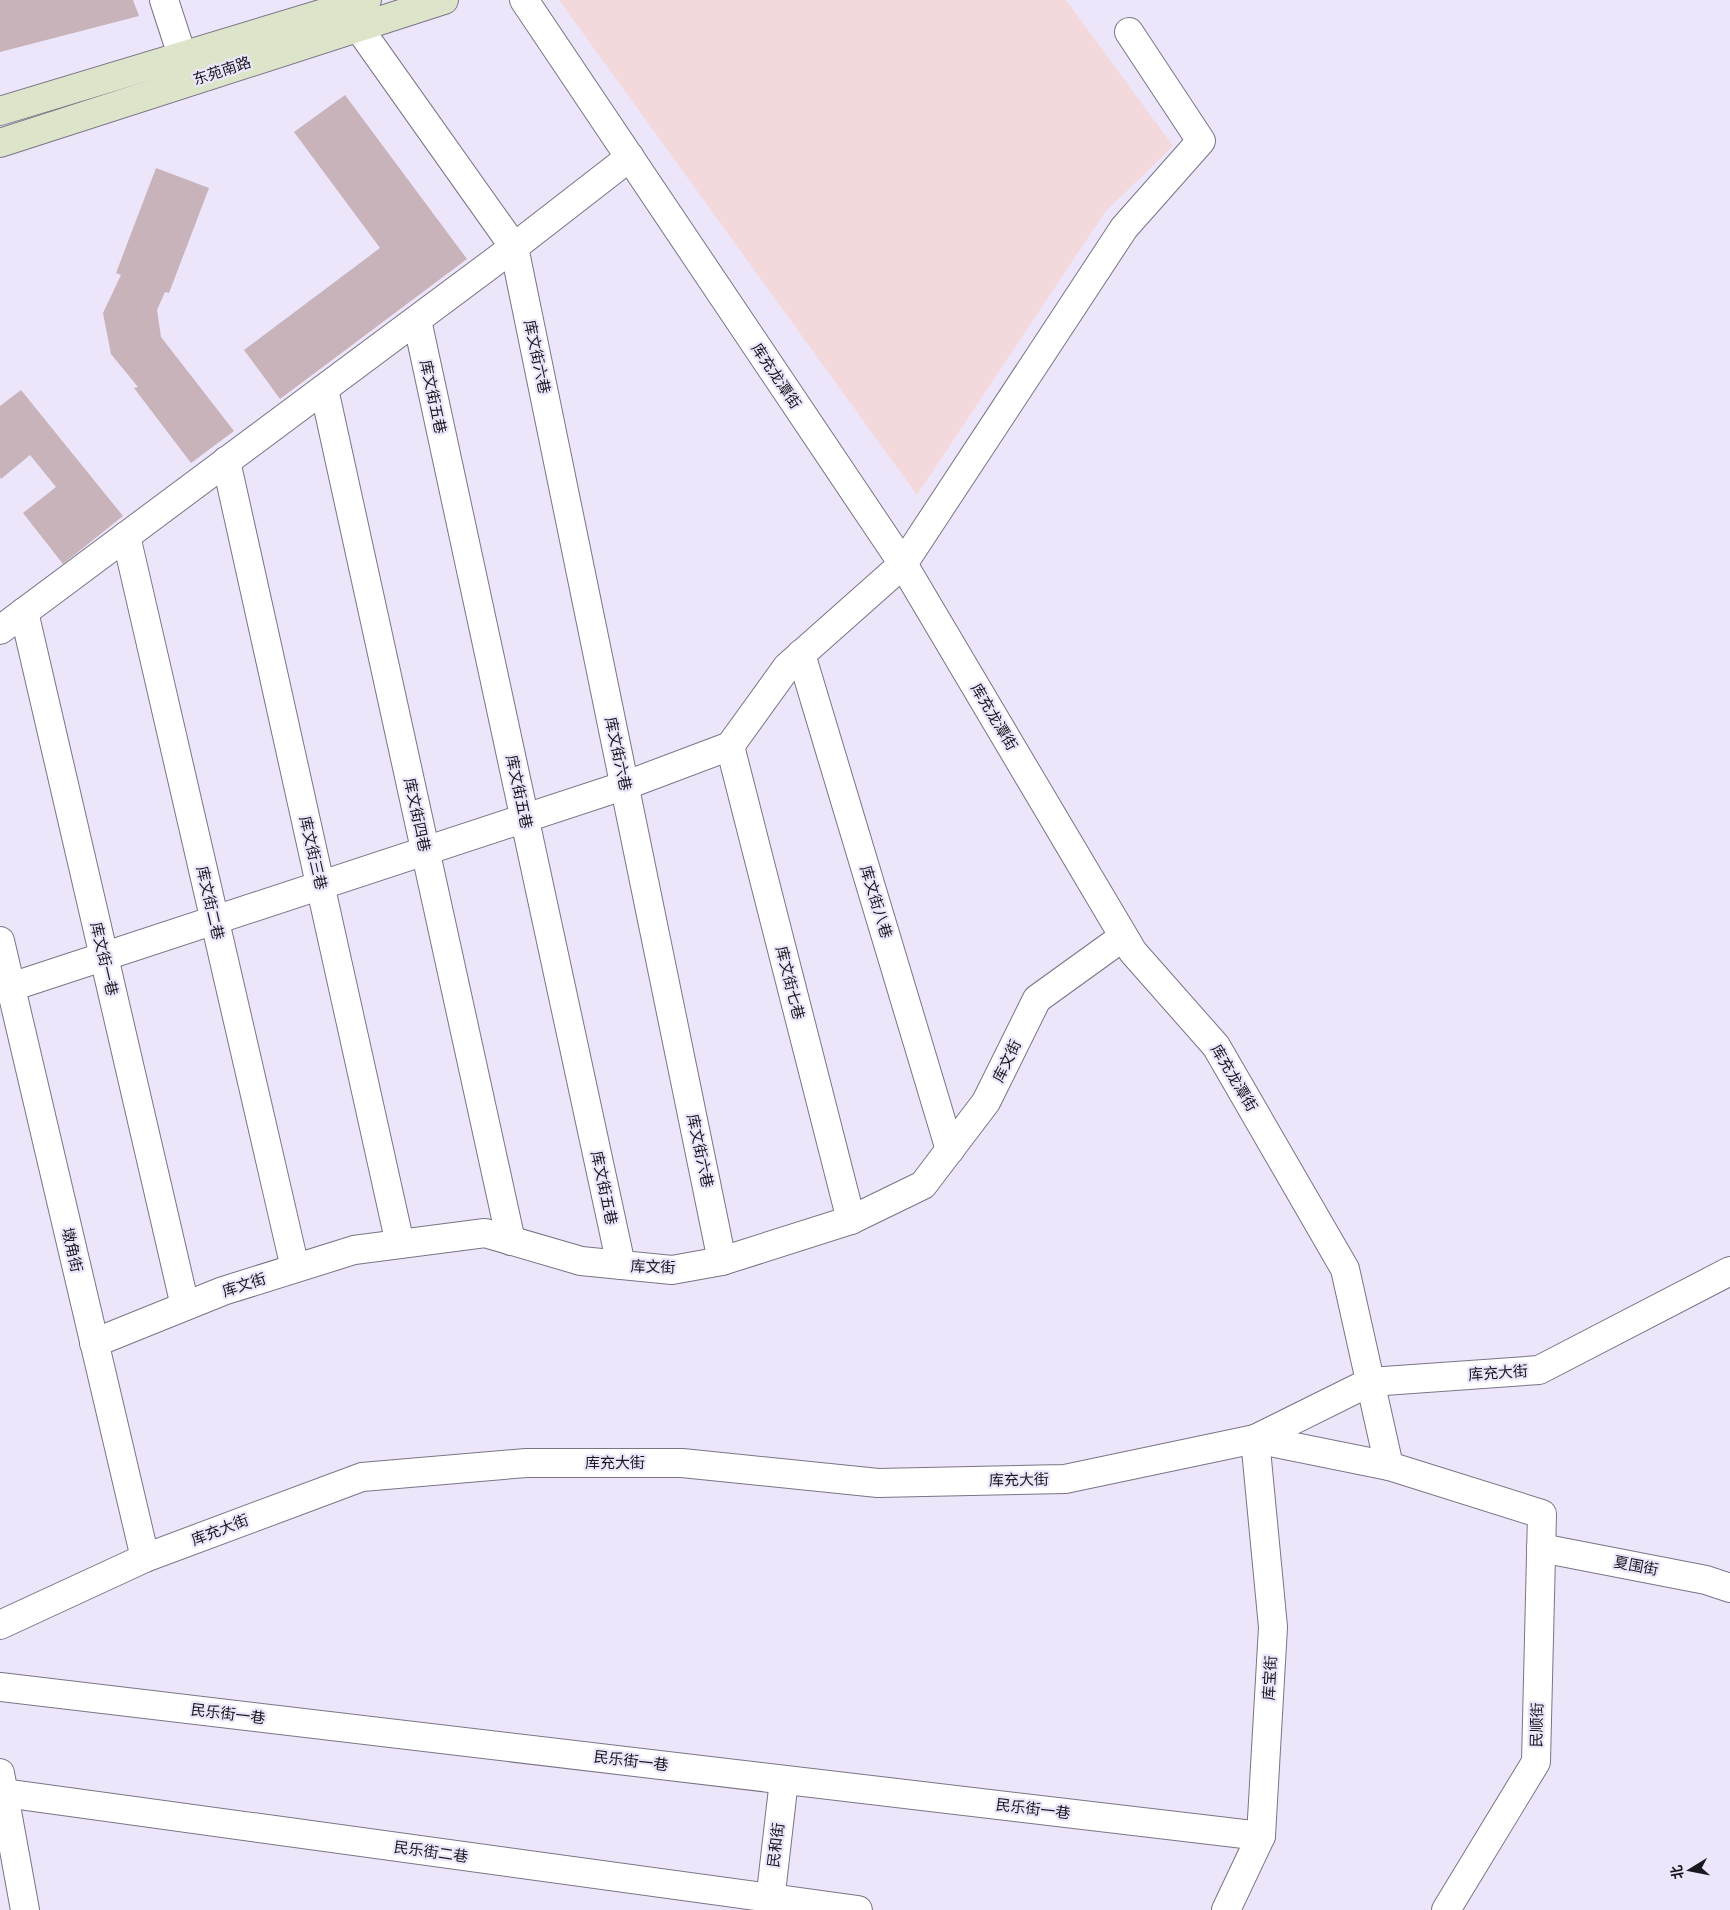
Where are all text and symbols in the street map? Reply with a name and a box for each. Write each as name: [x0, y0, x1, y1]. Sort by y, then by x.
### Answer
street label: 东苑南路: [191, 53, 253, 89]
street label: 库文街六巷: [520, 318, 554, 396]
street label: 库充龙潭街: [748, 340, 804, 412]
street label: 库文街五巷: [416, 358, 450, 436]
street label: 库充龙潭街: [967, 680, 1021, 754]
street label: 库文街六巷: [601, 715, 635, 793]
street label: 库文街五巷: [502, 753, 536, 831]
street label: 库文街四巷: [400, 776, 434, 854]
street label: 库文街三巷: [296, 814, 330, 892]
street label: 库文街八巷: [856, 863, 896, 941]
street label: 库文街二巷: [193, 864, 227, 942]
street label: 库文街一巷: [87, 920, 121, 998]
street label: 库文街七巷: [772, 944, 808, 1022]
street label: 库文街: [989, 1037, 1025, 1085]
street label: 库充龙潭街: [1207, 1041, 1261, 1115]
street label: 库文街六巷: [683, 1112, 717, 1190]
street label: 库文街五巷: [587, 1149, 621, 1227]
street label: 墩角街: [58, 1226, 86, 1274]
street label: 库文街: [630, 1257, 676, 1277]
street label: 库文街: [220, 1269, 268, 1301]
street label: 库充大街: [1467, 1362, 1529, 1384]
street label: 库充大街: [585, 1454, 645, 1472]
street label: 库充大街: [989, 1470, 1049, 1490]
street label: 库充大街: [189, 1511, 251, 1549]
street label: 夏围街: [1612, 1553, 1660, 1579]
street label: 库宝街: [1260, 1655, 1280, 1701]
street label: 民乐街一巷: [190, 1700, 266, 1728]
street label: 民顺街: [1528, 1702, 1546, 1748]
street label: 民乐街一巷: [593, 1747, 669, 1775]
street label: 民乐街一巷: [995, 1795, 1071, 1823]
street label: 民和街: [764, 1822, 788, 1868]
street label: 民乐街二巷: [393, 1838, 469, 1866]
north arrow: [1665, 1845, 1715, 1895]
text: 北: [1668, 1864, 1687, 1881]

